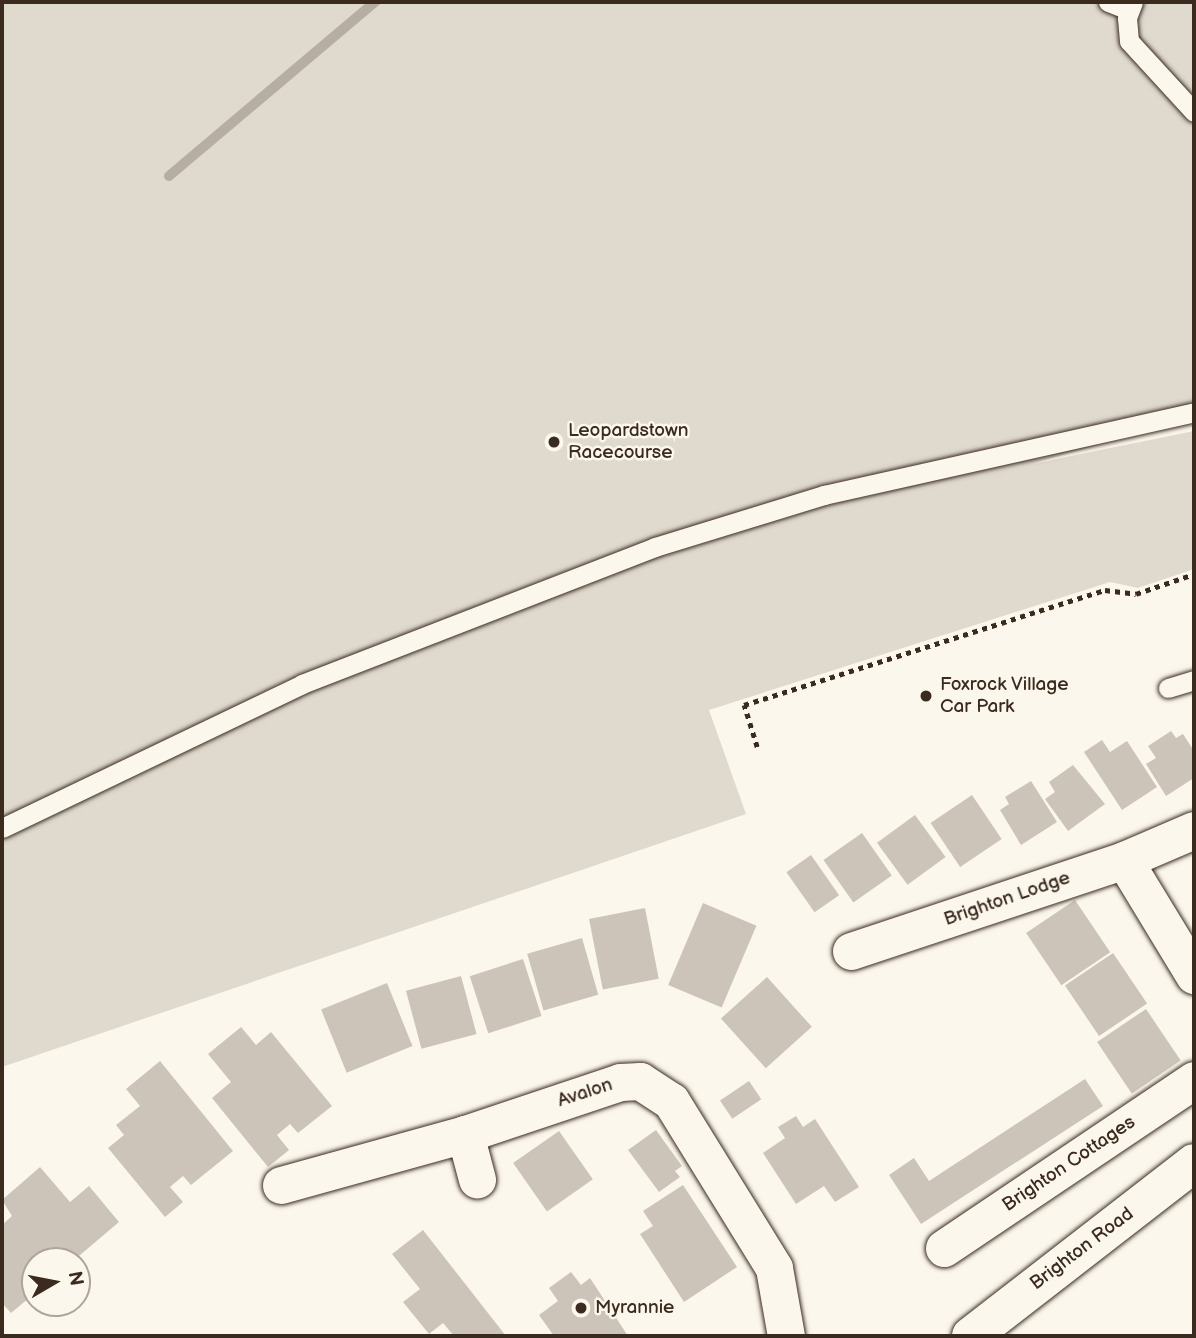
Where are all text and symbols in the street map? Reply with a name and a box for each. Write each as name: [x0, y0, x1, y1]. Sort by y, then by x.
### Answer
place label: Leopardstown Racecourse: [568, 420, 688, 464]
marker: Leopardstown Racecourse: [546, 434, 562, 450]
place label: Foxrock Village Car Park: [940, 674, 1069, 718]
marker: Foxrock Village Car Park: [918, 688, 934, 704]
street label: Brighton Lodge: [941, 867, 1073, 931]
street label: Avalon: [555, 1073, 615, 1113]
street label: Brighton Cottages: [998, 1111, 1140, 1217]
street label: Brighton Road: [1026, 1203, 1138, 1295]
north arrow: [21, 1247, 91, 1317]
text: N: [63, 1270, 88, 1288]
place label: Myrannie: [595, 1297, 674, 1319]
marker: Myrannie: [573, 1300, 589, 1316]

